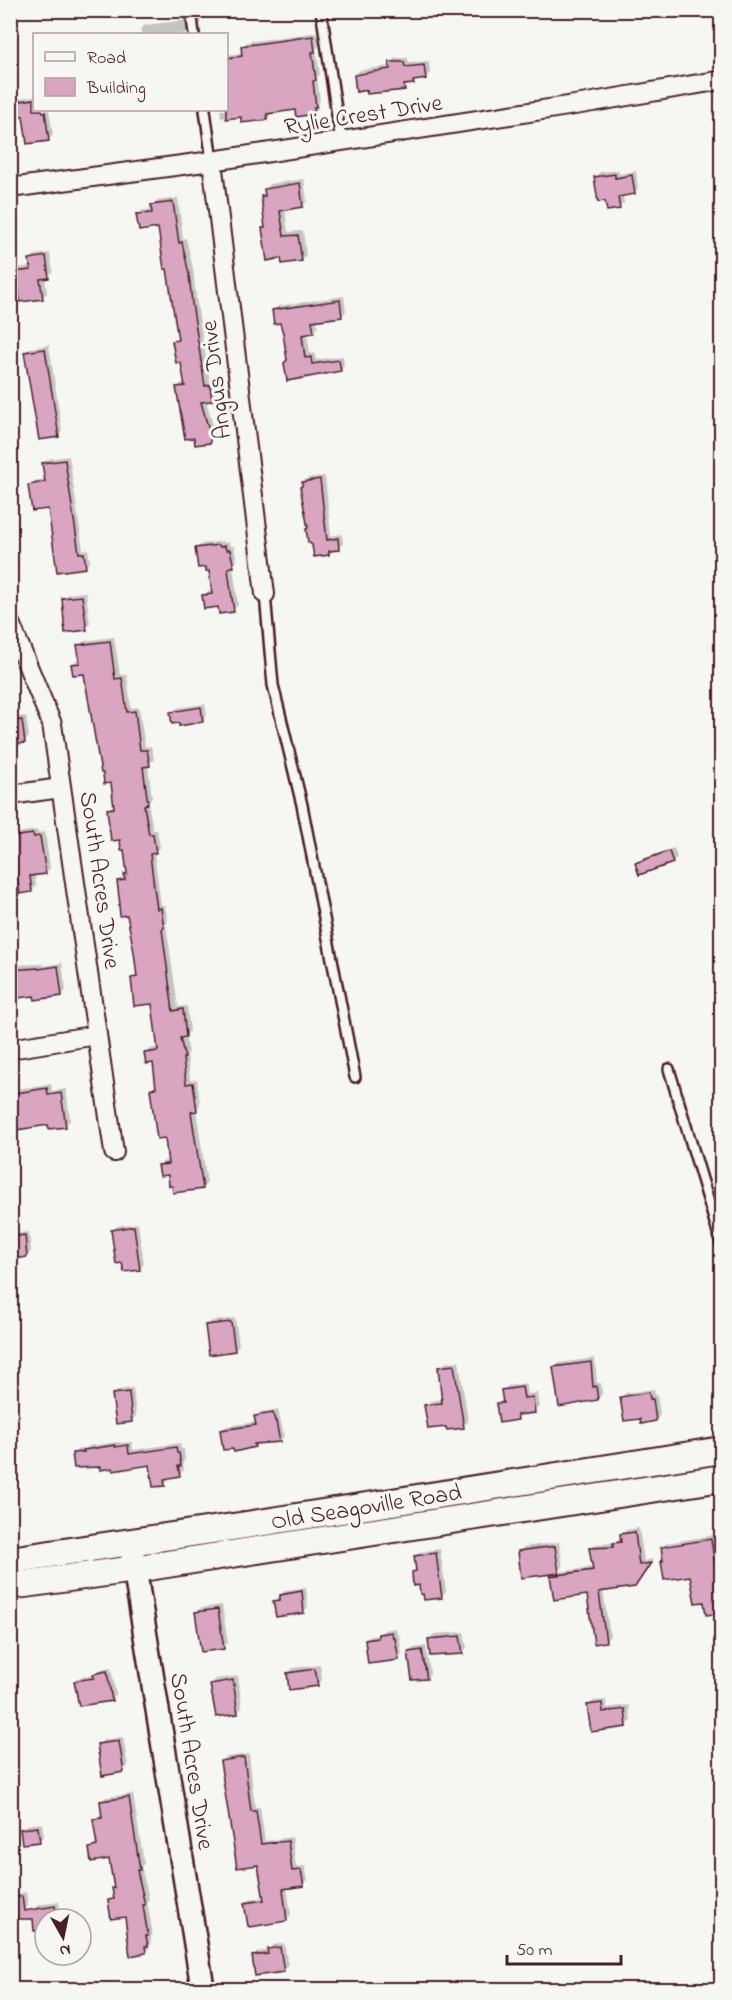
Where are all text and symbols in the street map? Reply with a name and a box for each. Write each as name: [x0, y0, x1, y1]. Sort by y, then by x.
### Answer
legend: [33, 33, 228, 111]
text: Road: [87, 46, 126, 72]
text: Building: [86, 76, 146, 103]
street label: Rylie Crest Drive: [282, 87, 445, 147]
street label: Angus Drive: [193, 318, 242, 441]
street label: South Acres Drive: [69, 789, 128, 972]
street label: Old Seagoville Road: [269, 1476, 465, 1541]
street label: South Acres Drive: [159, 1670, 222, 1853]
north arrow: [33, 1907, 93, 1967]
scale bar: [507, 1928, 621, 1966]
text: N: [58, 1937, 72, 1963]
text: 50 m: [516, 1938, 553, 1964]

